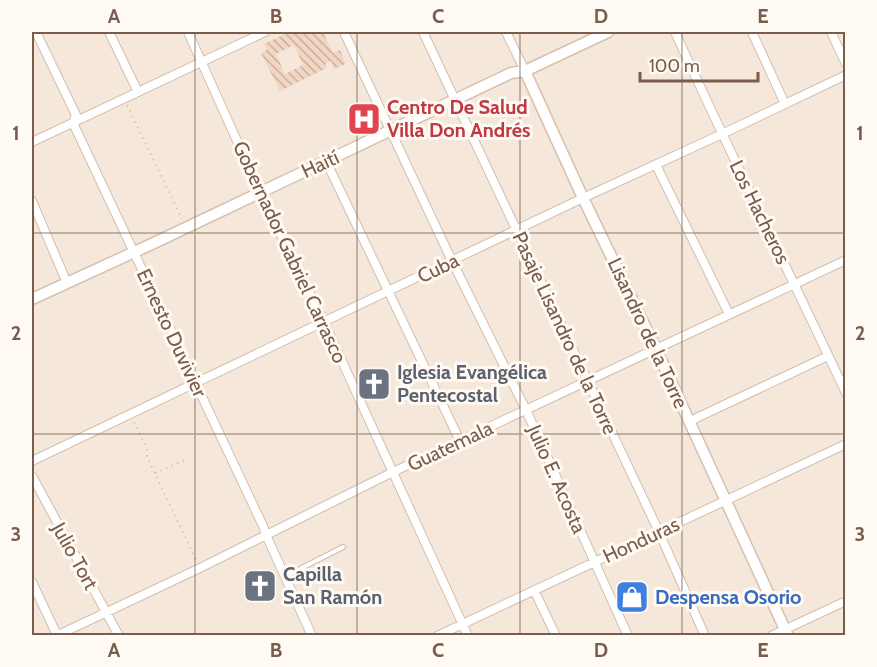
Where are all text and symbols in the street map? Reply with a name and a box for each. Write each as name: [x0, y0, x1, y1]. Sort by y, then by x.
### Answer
text: A: [108, 4, 121, 28]
text: B: [270, 4, 282, 28]
text: C: [432, 4, 444, 28]
text: D: [594, 4, 608, 28]
text: E: [757, 4, 769, 28]
scale bar: [640, 45, 758, 83]
text: 100 m: [649, 55, 700, 77]
place label: Centro De Salud Villa Don Andrés: [387, 95, 530, 142]
hospital icon: Centro De Salud Villa Don Andrés: [346, 101, 382, 137]
text: 1: [12, 121, 20, 145]
text: 1: [856, 121, 864, 145]
street label: Gobernador Gabriel Carrasco: [228, 137, 352, 367]
street label: Haití: [297, 145, 343, 183]
street label: Los Hacheros: [725, 156, 795, 268]
street label: Pasaje Lisandro de la Torre: [507, 228, 623, 438]
street label: Cuba: [413, 248, 463, 288]
street label: Lisandro de la Torre: [603, 254, 693, 412]
street label: Ernesto Duvivier: [132, 265, 212, 402]
text: 2: [11, 321, 21, 345]
text: 2: [855, 321, 865, 345]
place label: Iglesia Evangélica Pentecostal: [397, 360, 547, 407]
church icon: Iglesia Evangélica Pentecostal: [356, 366, 392, 402]
street label: Guatemala: [403, 416, 497, 476]
street label: Julio E. Acosta: [522, 420, 592, 537]
street label: Honduras: [599, 512, 683, 568]
street label: Julio Tort: [46, 517, 103, 594]
text: 3: [11, 522, 21, 546]
text: 3: [855, 522, 865, 546]
place label: Capilla San Ramón: [283, 562, 382, 609]
church icon: Capilla San Ramón: [242, 568, 278, 604]
shop icon: Despensa Osorio: [614, 579, 650, 615]
place label: Despensa Osorio: [655, 585, 802, 609]
text: A: [108, 638, 121, 662]
text: B: [270, 638, 282, 662]
text: C: [432, 638, 444, 662]
text: D: [594, 638, 608, 662]
text: E: [757, 638, 769, 662]

